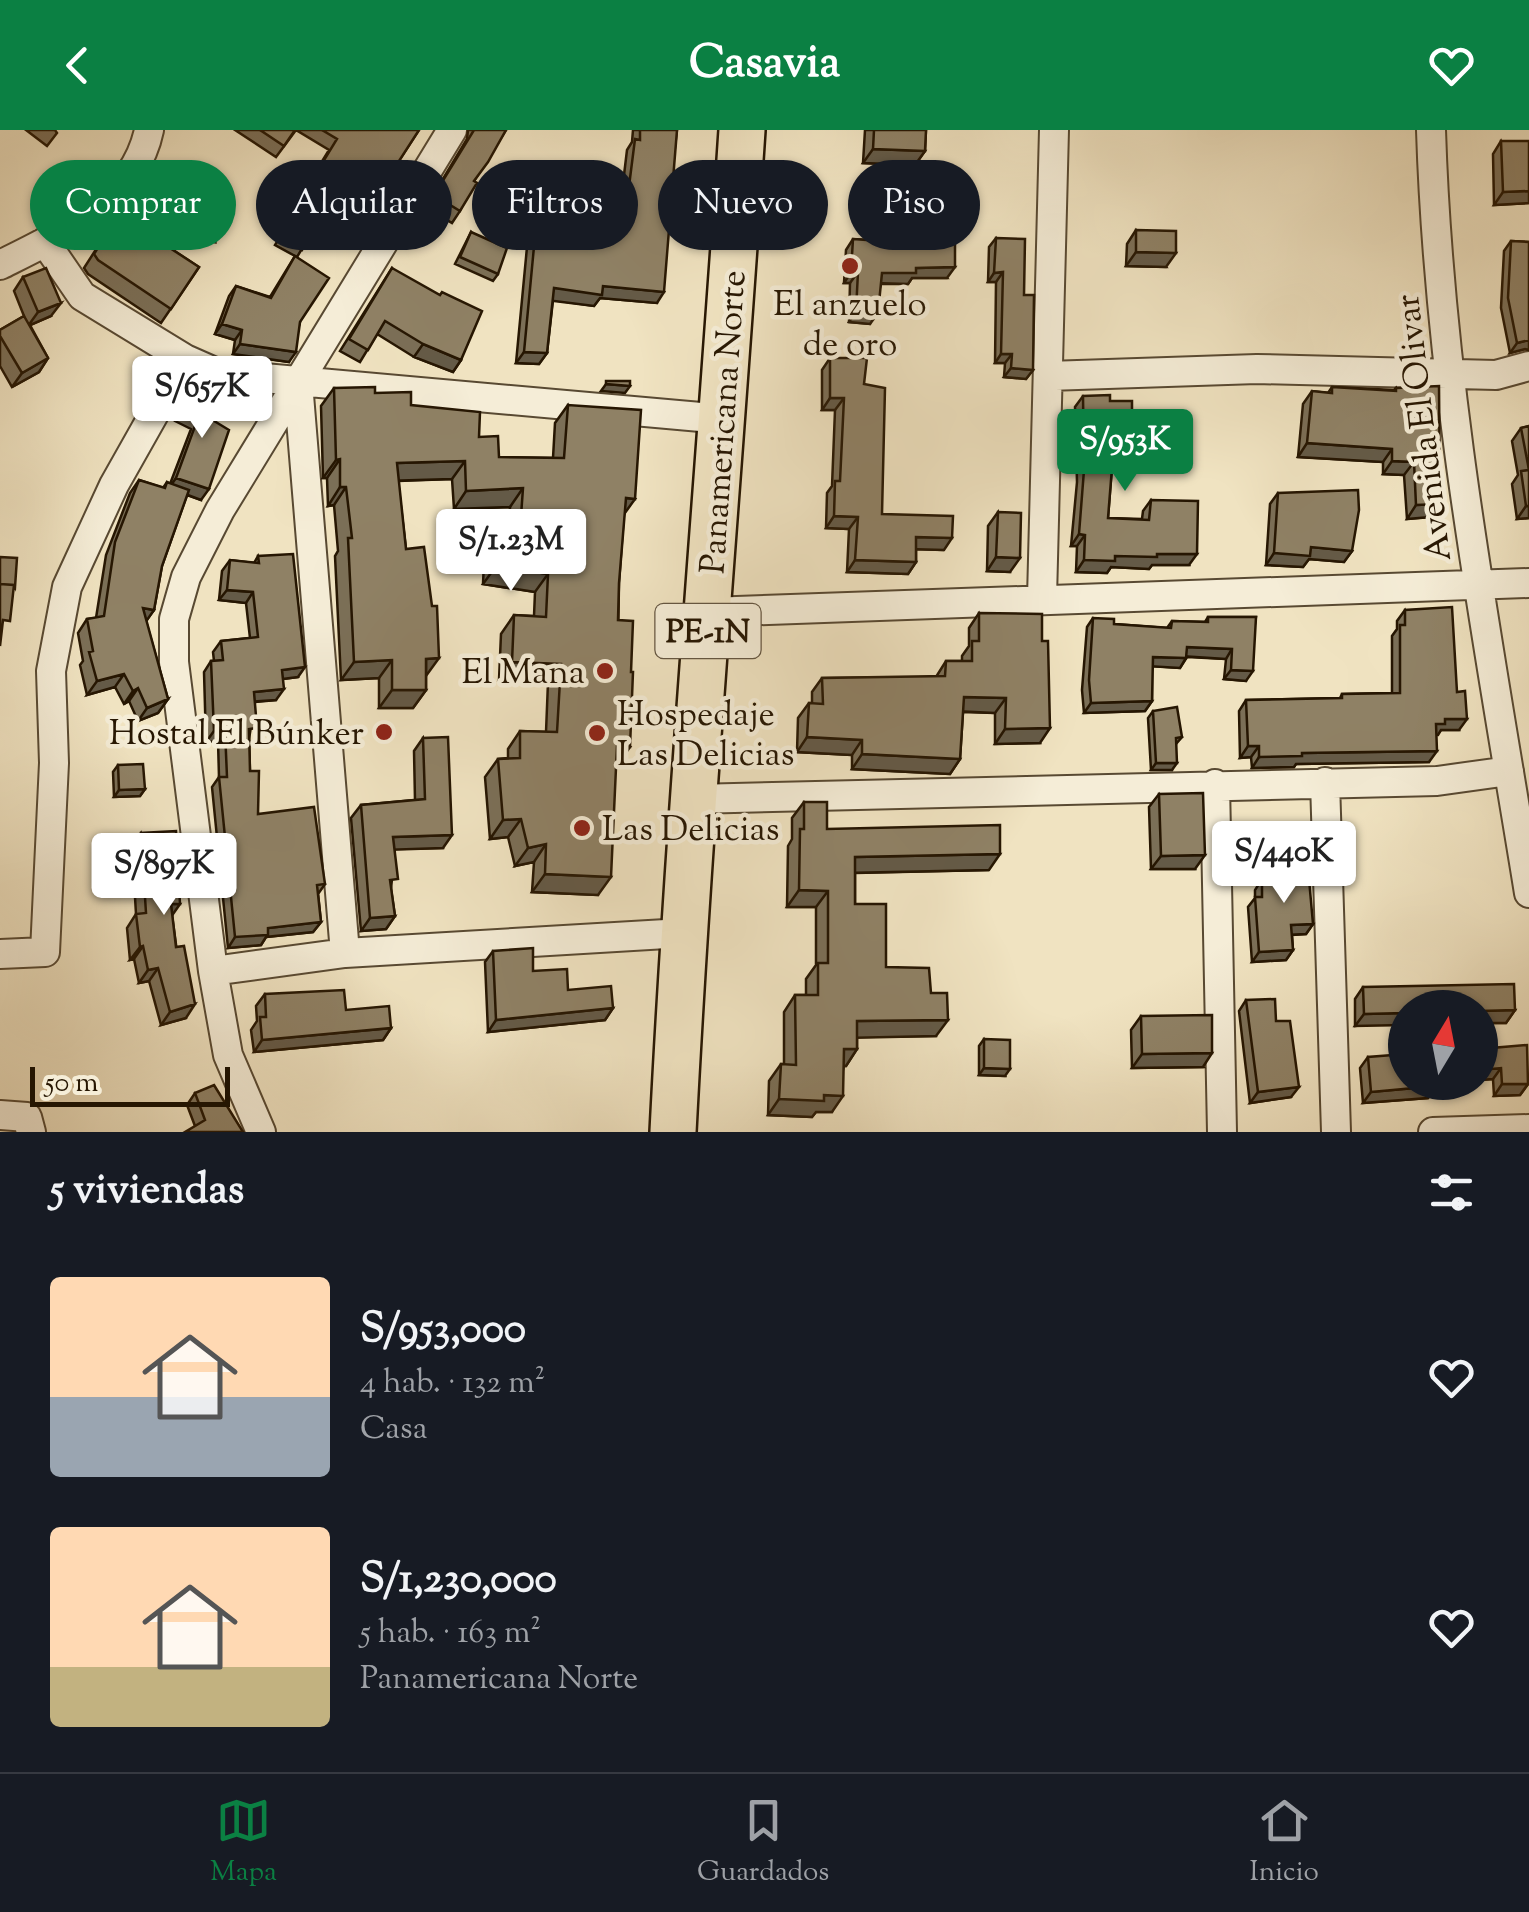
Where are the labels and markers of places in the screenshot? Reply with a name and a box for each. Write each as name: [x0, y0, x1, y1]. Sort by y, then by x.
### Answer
marker: El anzuelo de oro: [839, 255, 861, 277]
place label: El anzuelo de oro: [773, 281, 927, 372]
pin: S/657K: [121, 356, 283, 441]
pin: S/953K: [1044, 409, 1206, 494]
pin: S/1.23M: [419, 509, 603, 594]
place label: El Mana: [462, 649, 585, 700]
marker: El Mana: [594, 660, 616, 682]
place label: Hospedaje Las Delicias: [617, 691, 795, 782]
place label: Hostal El Búnker: [109, 710, 364, 761]
marker: Hostal El Búnker: [373, 721, 395, 743]
marker: Hospedaje Las Delicias: [586, 722, 608, 744]
place label: Las Delicias: [602, 806, 780, 857]
marker: Las Delicias: [571, 817, 593, 839]
pin: S/440K: [1203, 821, 1365, 906]
pin: S/897K: [83, 833, 245, 918]

